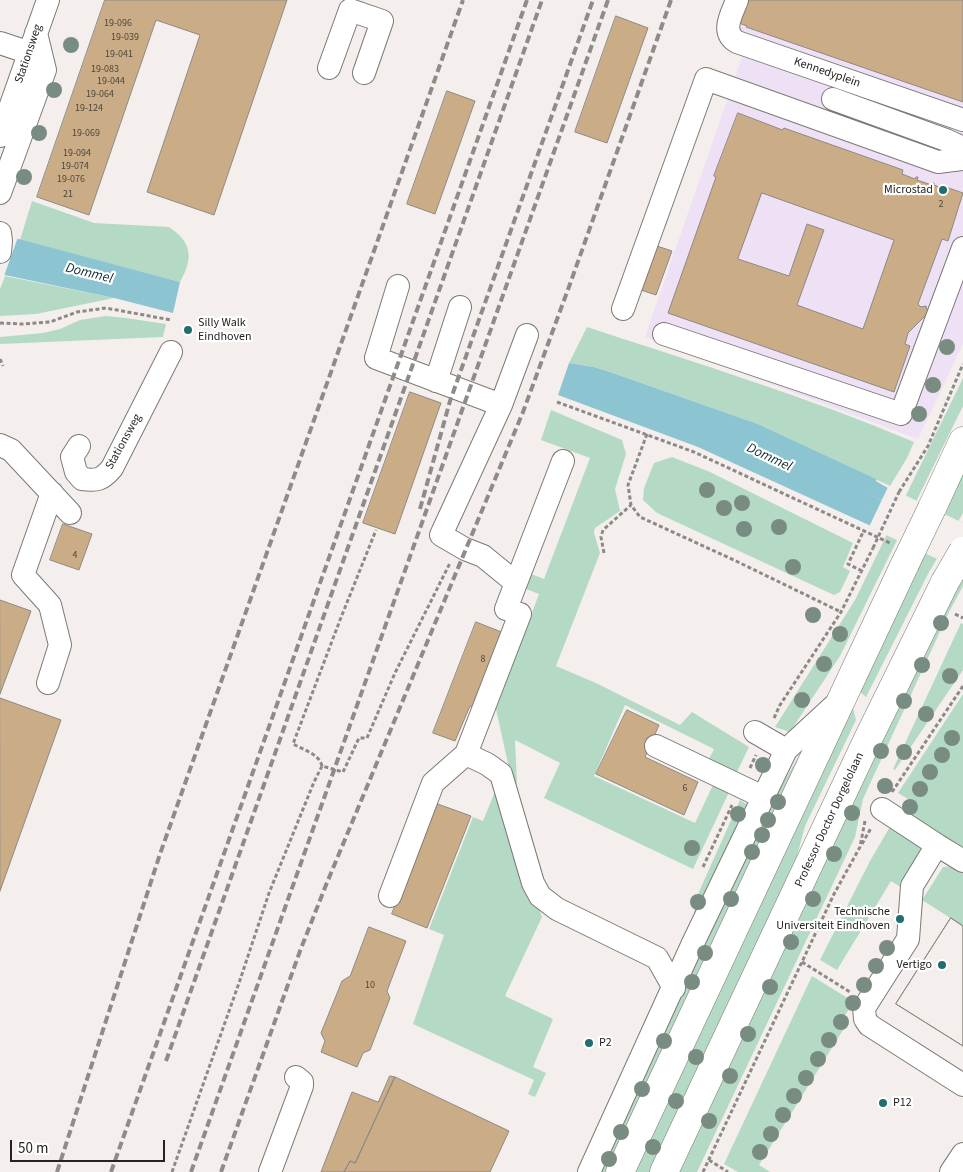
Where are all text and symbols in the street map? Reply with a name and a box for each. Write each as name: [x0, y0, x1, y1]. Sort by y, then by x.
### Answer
house number: 19-096: [104, 18, 132, 30]
street label: Stationsweg: [12, 23, 46, 85]
house number: 19-039: [111, 32, 139, 44]
house number: 19-041: [105, 49, 133, 61]
street label: Kennedyplein: [792, 55, 862, 91]
house number: 19-083: [91, 64, 119, 76]
house number: 19-044: [97, 76, 125, 88]
house number: 19-064: [86, 89, 114, 101]
house number: 19-124: [75, 103, 103, 115]
house number: 19-069: [72, 128, 100, 140]
house number: 19-094: [63, 148, 91, 160]
house number: 19-074: [61, 161, 89, 173]
house number: 19-076: [57, 174, 85, 186]
place label: Microstad: [884, 183, 933, 197]
marker: Microstad: [937, 184, 949, 196]
house number: 21: [63, 189, 73, 201]
house number: 2: [939, 199, 943, 211]
water label: Dommel: [64, 260, 114, 288]
place label: Silly Walk Eindhoven: [198, 316, 252, 344]
marker: Silly Walk Eindhoven: [182, 324, 194, 336]
street label: Stationsweg: [103, 412, 145, 472]
water label: Dommel: [744, 440, 794, 476]
house number: 4: [73, 550, 77, 562]
house number: 8: [481, 654, 485, 666]
street label: Professor Doctor Dorgelolaan: [792, 750, 868, 890]
house number: 6: [683, 783, 687, 795]
place label: Technische Universiteit Eindhoven: [776, 905, 890, 933]
marker: Technische Universiteit Eindhoven: [894, 913, 906, 925]
place label: Vertigo: [896, 958, 932, 972]
marker: Vertigo: [936, 959, 948, 971]
house number: 10: [365, 980, 375, 992]
place label: P2: [599, 1036, 612, 1050]
marker: P2: [583, 1037, 595, 1049]
place label: P12: [893, 1096, 912, 1110]
marker: P12: [877, 1097, 889, 1109]
scale bar: [12, 1130, 168, 1162]
text: 50 m: [18, 1138, 48, 1159]

